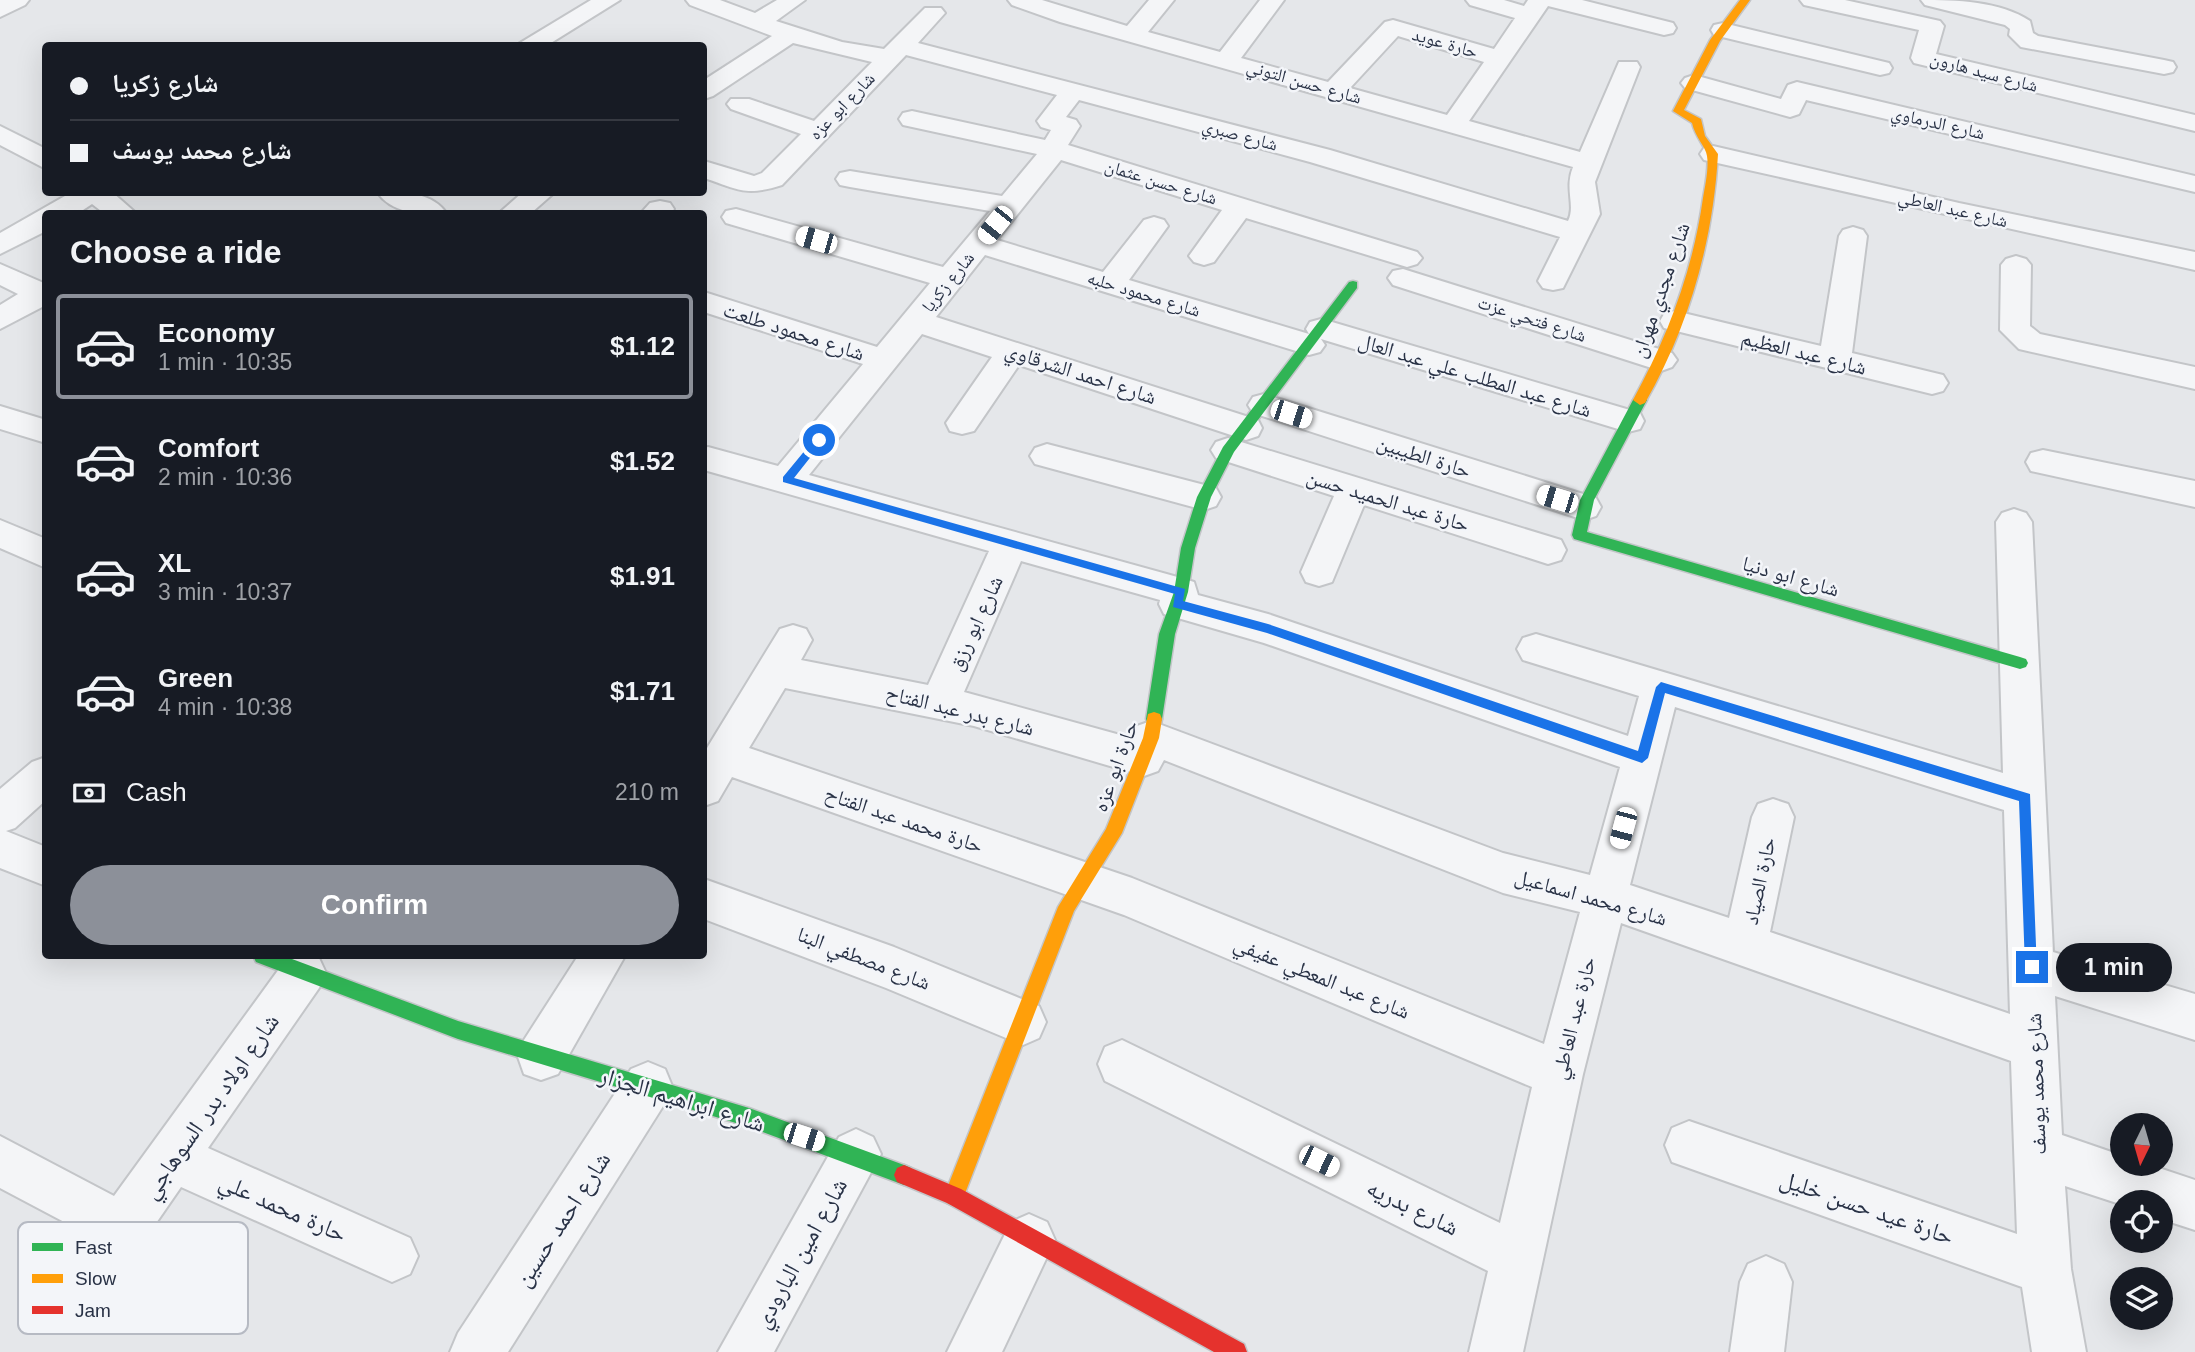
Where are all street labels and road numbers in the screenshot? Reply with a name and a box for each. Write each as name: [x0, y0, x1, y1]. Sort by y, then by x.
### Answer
street label: حارة عويد: [1410, 24, 1480, 62]
street label: شارع سيد هارون: [1928, 48, 2040, 97]
street label: شارع حسن التوني: [1243, 56, 1364, 112]
street label: شارع ابو عزه: [805, 68, 880, 144]
street label: شارع الدرماوي: [1888, 103, 1987, 148]
street label: شارع صبري: [1199, 115, 1280, 159]
street label: شارع حسن عثمان: [1102, 155, 1220, 210]
street label: شارع عبد العاطي: [1895, 187, 2010, 236]
street label: شارع مجدي مهران: [1626, 219, 1699, 362]
street label: شارع زكريا: [918, 248, 979, 317]
street label: شارع محمود حلبه: [1085, 267, 1203, 322]
street label: شارع فتحي عزت: [1474, 292, 1589, 350]
street label: شارع محمود طلعت: [720, 297, 868, 367]
street label: شارع عبد العظيم: [1738, 325, 1869, 382]
street label: شارع عبد المطلب علي عبد العال: [1354, 329, 1594, 427]
street label: شارع احمد الشرقاوي: [1001, 338, 1159, 413]
street label: حارة الطيبين: [1374, 430, 1474, 484]
street label: حارة عبد الحميد حسن: [1303, 464, 1472, 538]
street label: شارع ابو دنيا: [1739, 551, 1842, 603]
street label: شارع ابو رزق: [943, 572, 1009, 675]
street label: شارع بدر عبد الفتاح: [883, 680, 1036, 741]
street label: حارة ابو عزه: [1088, 717, 1143, 815]
street label: حارة محمد عبد الفتاح: [821, 781, 986, 859]
street label: حارة الصياد: [1739, 835, 1780, 927]
street label: شارع محمد اسماعيل: [1512, 864, 1670, 932]
street label: شارع مصطفي البنا: [792, 922, 934, 999]
street label: شارع عبد المعطي عفيفي: [1229, 931, 1413, 1028]
street label: حارة عبد العاطي: [1547, 954, 1605, 1083]
street label: شارع اولاد بدر السوهاجي: [136, 1008, 289, 1207]
street label: شارع محمد يوسف: [2022, 1013, 2052, 1155]
street label: شارع ابراهيم الجزار: [594, 1061, 768, 1140]
street label: شارع احمد حسين: [508, 1147, 617, 1292]
street label: حارة عيد حسن خليل: [1776, 1165, 1957, 1250]
street label: حارة محمد علي: [213, 1167, 351, 1253]
street label: شارع امين البارودي: [748, 1173, 858, 1336]
street label: شارع بدريه: [1362, 1173, 1463, 1243]

